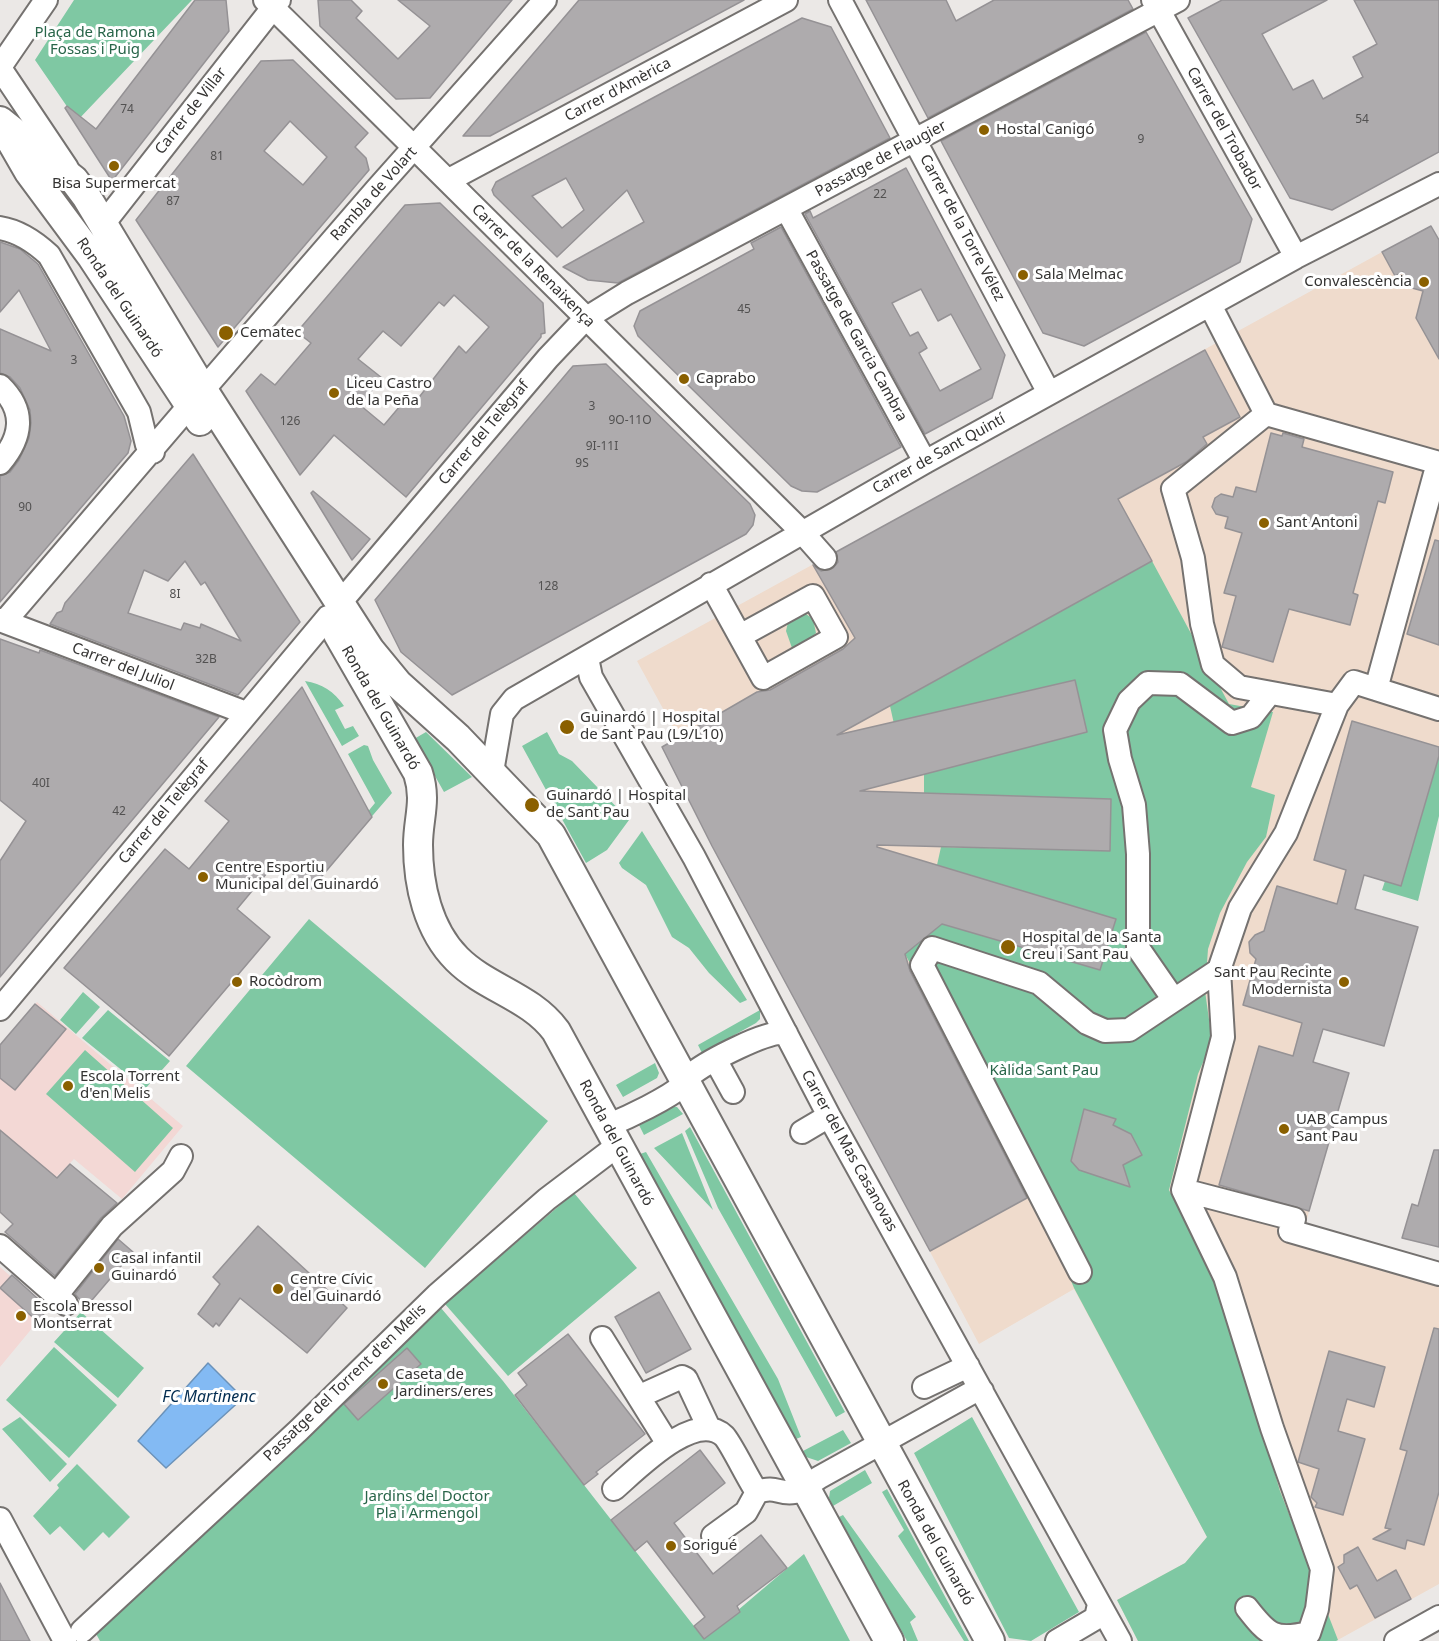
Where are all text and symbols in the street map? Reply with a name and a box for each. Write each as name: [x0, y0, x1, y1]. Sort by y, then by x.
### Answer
park label: Plaça de Ramona Fossas i Puig: [35, 24, 155, 59]
street label: Carrer d'Amèrica: [562, 54, 674, 126]
street label: Carrer de Villar: [151, 64, 231, 158]
street label: Carrer del Trobador: [1183, 64, 1265, 194]
house number: 74: [120, 103, 134, 117]
house number: 54: [1355, 113, 1369, 127]
street label: Passatge de Flaugier: [812, 117, 950, 201]
place label: Hostal Canigó: [996, 121, 1094, 139]
marker: Hostal Canigó: [977, 123, 991, 137]
house number: 9: [1138, 133, 1144, 147]
street label: Rambla de Volart: [327, 143, 421, 245]
house number: 81: [210, 150, 224, 164]
street label: Carrer de la Torre Vélez: [916, 152, 1008, 304]
marker: Bisa Supermercat: [107, 159, 121, 173]
place label: Bisa Supermercat: [52, 175, 176, 193]
house number: 22: [873, 188, 887, 202]
house number: 87: [166, 195, 180, 209]
street label: Carrer de la Renaixença: [468, 201, 598, 331]
street label: Ronda del Guinardó: [72, 235, 166, 361]
street label: Passatge de Garcia Cambra: [801, 247, 911, 425]
place label: Sala Melmac: [1035, 266, 1123, 284]
marker: Sala Melmac: [1016, 268, 1030, 282]
place label: Convalescència: [1304, 273, 1412, 291]
marker: Convalescència: [1417, 275, 1431, 289]
house number: 45: [737, 303, 751, 317]
marker: Cematec: [217, 324, 235, 342]
place label: Cematec: [240, 324, 301, 342]
house number: 3: [71, 354, 77, 368]
place label: Caprabo: [696, 370, 756, 388]
marker: Caprabo: [677, 372, 691, 386]
place label: Liceu Castro de la Peña: [346, 375, 432, 410]
street label: Carrer del Telègraf: [435, 377, 533, 489]
marker: Liceu Castro de la Peña: [327, 386, 341, 400]
house number: 3: [589, 400, 595, 414]
street label: Carrer de Sant Quintí: [870, 410, 1008, 498]
house number: 9O-11O: [608, 414, 652, 428]
house number: 126: [280, 415, 300, 429]
house number: 9I-11I: [586, 440, 618, 454]
house number: 9S: [575, 457, 589, 471]
house number: 90: [18, 501, 32, 515]
place label: Sant Antoni: [1276, 514, 1358, 532]
marker: Sant Antoni: [1257, 516, 1271, 530]
house number: 128: [538, 580, 558, 594]
house number: 8I: [170, 588, 180, 602]
street label: Carrer del Juliol: [69, 639, 177, 695]
street label: Ronda del Guinardó: [337, 643, 423, 773]
house number: 32B: [195, 653, 217, 667]
place label: Guinardó | Hospital de Sant Pau (L9/L10): [580, 709, 724, 744]
marker: Guinardó | Hospital de Sant Pau (L9/L10): [558, 718, 576, 736]
street label: Carrer del Telègraf: [115, 756, 213, 868]
house number: 40I: [32, 777, 50, 791]
place label: Guinardó | Hospital de Sant Pau: [546, 787, 686, 822]
marker: Guinardó | Hospital de Sant Pau: [523, 796, 541, 814]
house number: 42: [112, 805, 126, 819]
place label: Centre Esportiu Municipal del Guinardó: [215, 859, 379, 894]
marker: Centre Esportiu Municipal del Guinardó: [196, 870, 210, 884]
place label: Hospital de la Santa Creu i Sant Pau: [1022, 929, 1162, 964]
marker: Hospital de la Santa Creu i Sant Pau: [999, 938, 1017, 956]
place label: Sant Pau Recinte Modernista: [1214, 964, 1332, 999]
place label: Rocòdrom: [249, 973, 322, 991]
marker: Rocòdrom: [230, 975, 244, 989]
marker: Sant Pau Recinte Modernista: [1337, 975, 1351, 989]
park label: Kàlida Sant Pau: [990, 1062, 1098, 1080]
street label: Carrer del Mas Casanovas: [797, 1067, 901, 1235]
place label: Escola Torrent d'en Melis: [80, 1068, 180, 1103]
street label: Ronda del Guinardó: [575, 1077, 657, 1209]
marker: Escola Torrent d'en Melis: [61, 1079, 75, 1093]
place label: UAB Campus Sant Pau: [1296, 1111, 1388, 1146]
marker: UAB Campus Sant Pau: [1277, 1122, 1291, 1136]
place label: Casal infantil Guinardó: [111, 1250, 201, 1285]
marker: Casal infantil Guinardó: [92, 1261, 106, 1275]
place label: Centre Cívic del Guinardó: [290, 1271, 381, 1306]
marker: Centre Cívic del Guinardó: [271, 1282, 285, 1296]
place label: Escola Bressol Montserrat: [33, 1298, 132, 1333]
street label: Passatge del Torrent d'en Melis: [260, 1301, 430, 1465]
marker: Escola Bressol Montserrat: [14, 1309, 28, 1323]
place label: Caseta de Jardiners/eres: [395, 1366, 493, 1401]
marker: Caseta de Jardiners/eres: [376, 1377, 390, 1391]
water label: FC Martinenc: [162, 1387, 256, 1407]
street label: Ronda del Guinardó: [893, 1477, 977, 1609]
park label: Jardins del Doctor Pla i Armengol: [364, 1488, 490, 1523]
place label: Sorigué: [683, 1537, 737, 1555]
marker: Sorigué: [664, 1539, 678, 1553]

